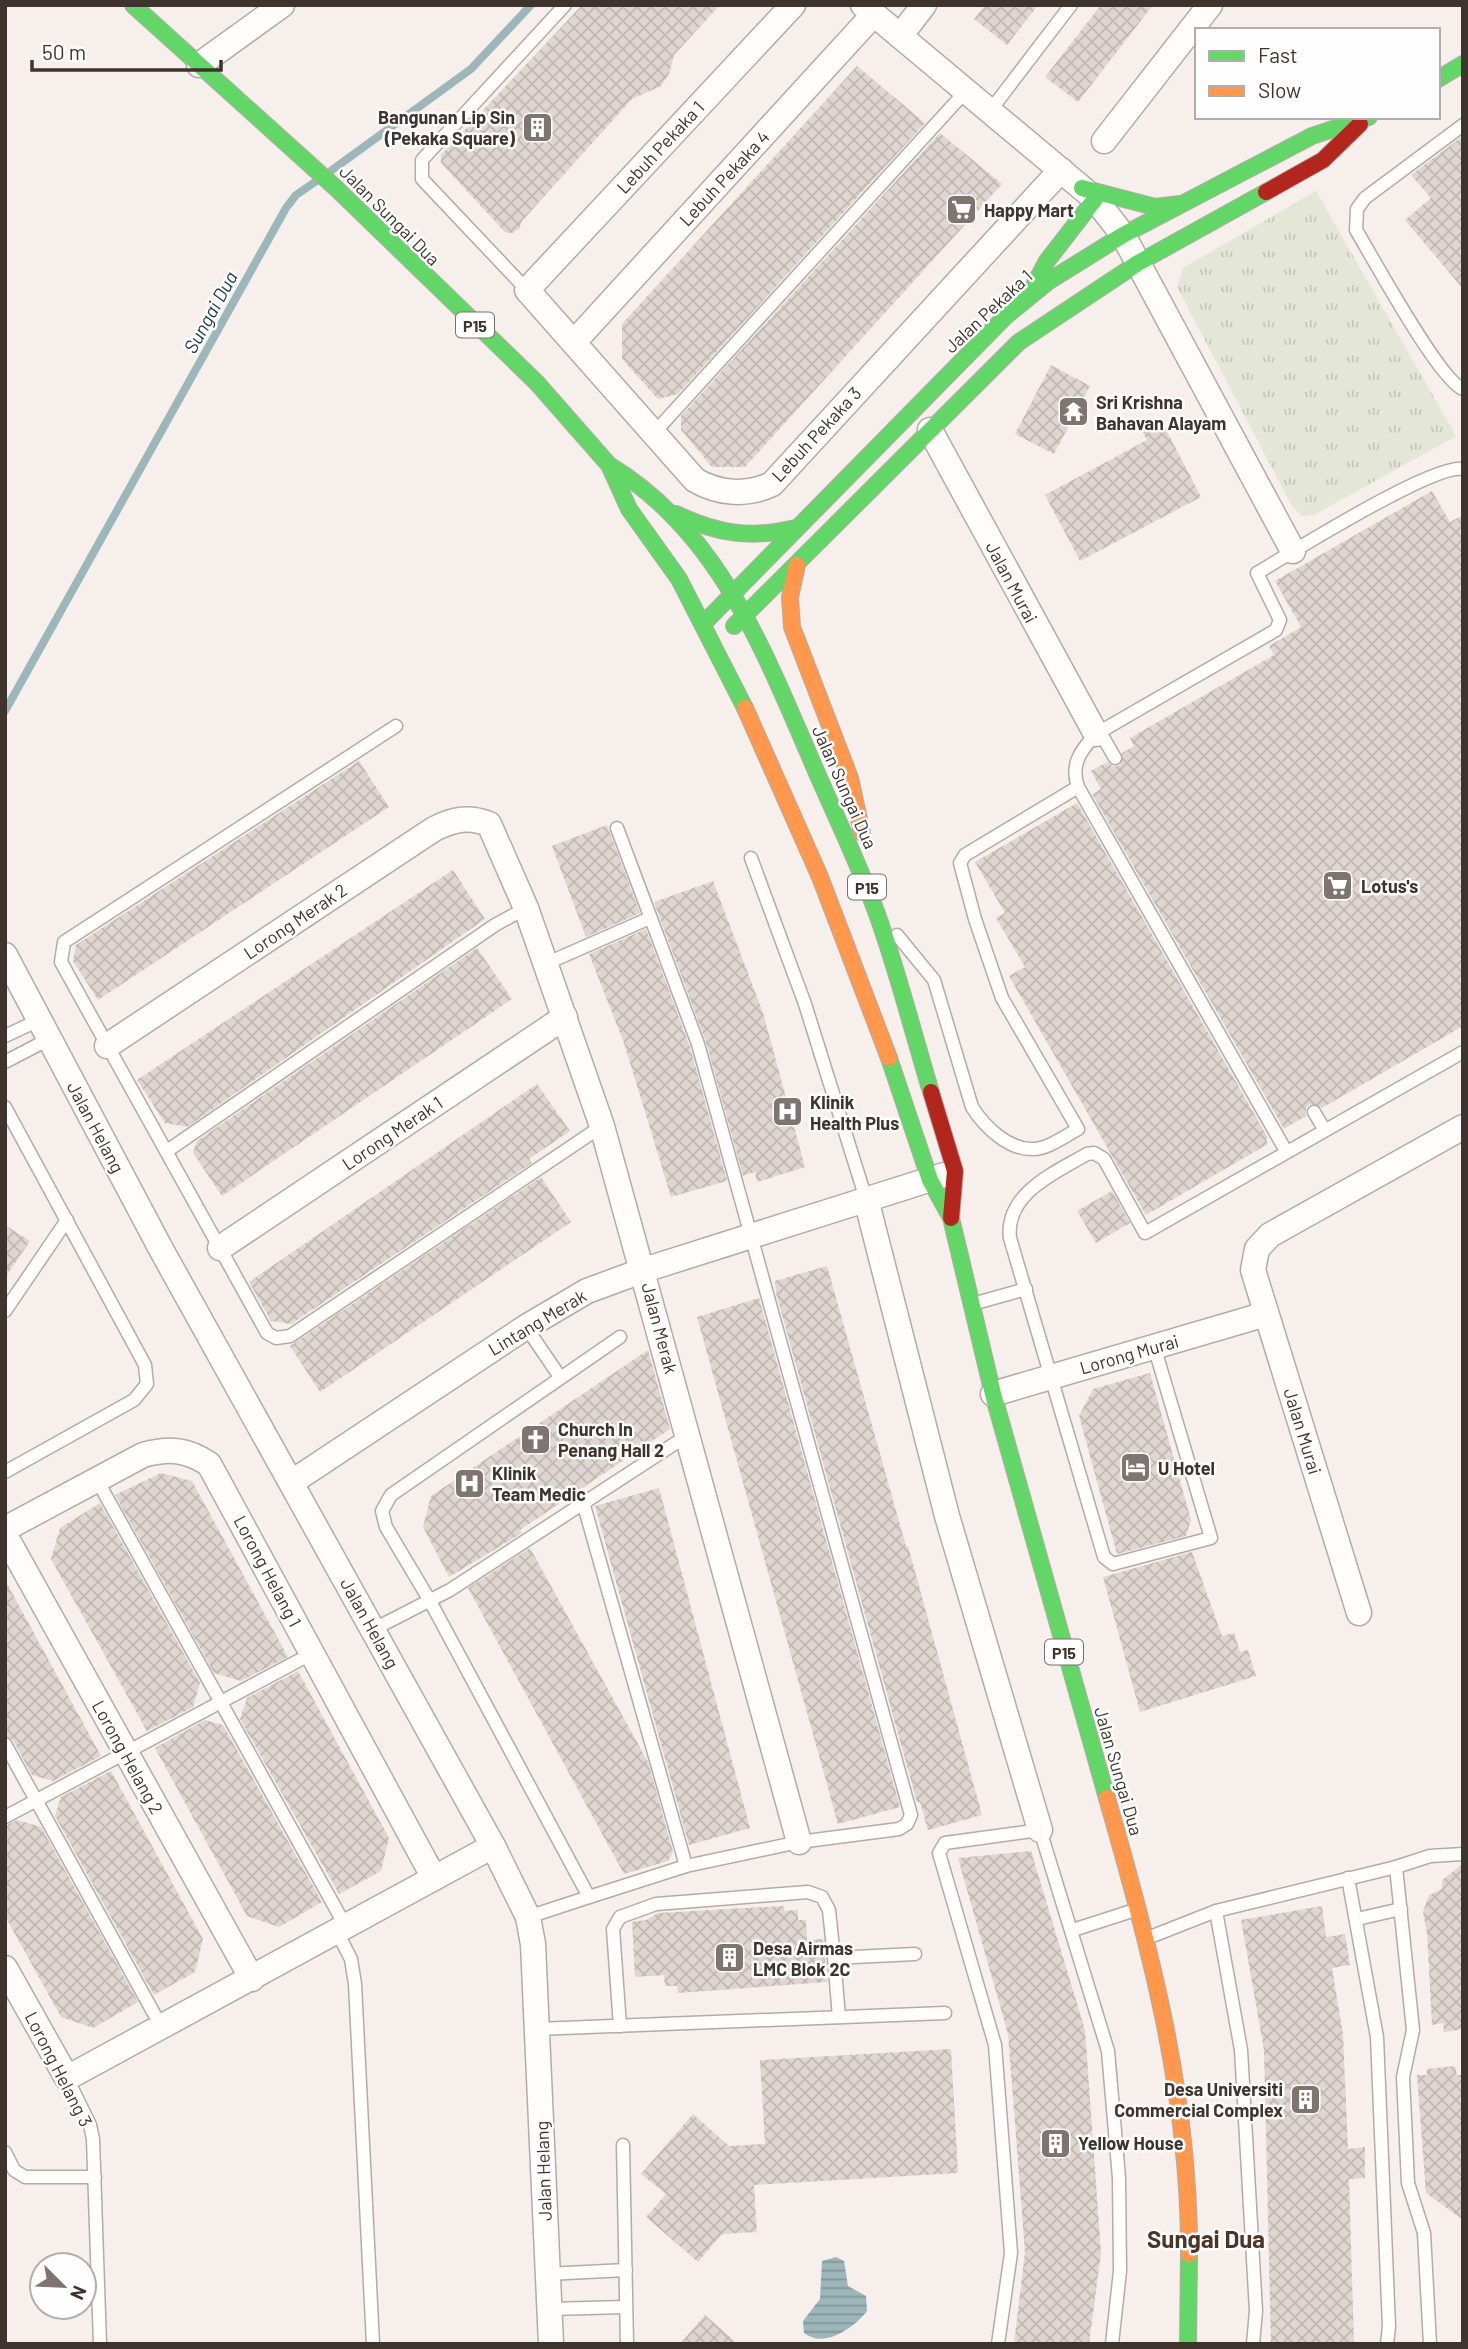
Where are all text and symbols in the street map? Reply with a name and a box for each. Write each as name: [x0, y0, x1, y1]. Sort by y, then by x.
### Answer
scale bar: [32, 28, 220, 72]
legend: [1195, 28, 1440, 119]
text: 50 m: [42, 39, 86, 64]
text: Fast: [1258, 42, 1298, 67]
text: Slow: [1258, 77, 1301, 102]
street label: Lebuh Pekaka 1: [612, 96, 708, 198]
place label: Bangunan Lip Sin (Pekaka Square): [378, 106, 516, 149]
building icon: Bangunan Lip Sin (Pekaka Square): [521, 110, 555, 144]
street label: Lebuh Pekaka 4: [674, 126, 774, 230]
street label: Jalan Sungai Dua: [335, 160, 445, 270]
supermarket icon: Happy Mart: [944, 193, 978, 227]
place label: Happy Mart: [984, 199, 1074, 221]
street label: Jalan Pekaka 1: [939, 265, 1037, 357]
water label: Sungai Dua: [178, 267, 242, 357]
road number: P15: [456, 312, 494, 338]
street label: Lebuh Pekaka 3: [767, 382, 865, 486]
place label: Sri Krishna Bahavan Alayam: [1096, 391, 1226, 434]
temple icon: Sri Krishna Bahavan Alayam: [1056, 395, 1090, 429]
street label: Jalan Murai: [981, 538, 1043, 626]
street label: Jalan Sungai Dua: [808, 722, 882, 852]
supermarket icon: Lotus's: [1321, 869, 1355, 903]
road number: P15: [848, 874, 886, 900]
place label: Lotus's: [1361, 875, 1418, 897]
street label: Lorong Merak 2: [239, 878, 351, 964]
street label: Jalan Helang: [63, 1078, 129, 1176]
street label: Lorong Merak 1: [338, 1091, 446, 1175]
place label: Klinik Health Plus: [810, 1091, 899, 1134]
hospital icon: Klinik Health Plus: [770, 1095, 804, 1129]
street label: Jalan Merak: [637, 1280, 683, 1376]
street label: Lintang Merak: [484, 1284, 590, 1360]
street label: Lorong Murai: [1077, 1329, 1181, 1379]
street label: Jalan Murai: [1279, 1385, 1327, 1477]
place label: Church In Penang Hall 2: [558, 1418, 664, 1461]
church icon: Church In Penang Hall 2: [518, 1422, 552, 1456]
hotel icon: U Hotel: [1118, 1451, 1152, 1485]
place label: U Hotel: [1158, 1457, 1215, 1479]
place label: Klinik Team Medic: [492, 1462, 586, 1505]
hospital icon: Klinik Team Medic: [452, 1466, 486, 1500]
street label: Lorong Helang 1: [229, 1511, 307, 1631]
street label: Jalan Helang: [336, 1574, 404, 1672]
road number: P15: [1045, 1640, 1083, 1664]
street label: Lorong Helang 2: [88, 1696, 168, 1818]
street label: Jalan Sungai Dua: [1090, 1704, 1148, 1838]
place label: Desa Airmas LMC Blok 2C: [753, 1937, 853, 1980]
building icon: Desa Airmas LMC Blok 2C: [713, 1941, 747, 1975]
street label: Lorong Helang 3: [21, 2008, 97, 2130]
place label: Desa Universiti Commercial Complex: [1114, 2078, 1283, 2121]
building icon: Desa Universiti Commercial Complex: [1289, 2082, 1323, 2116]
street label: Jalan Helang: [530, 2121, 556, 2221]
building icon: Yellow House: [1038, 2126, 1072, 2160]
place label: Yellow House: [1078, 2132, 1184, 2154]
district label: Sungai Dua: [1147, 2224, 1265, 2253]
north arrow: [28, 2251, 98, 2321]
text: N: [66, 2283, 92, 2304]

